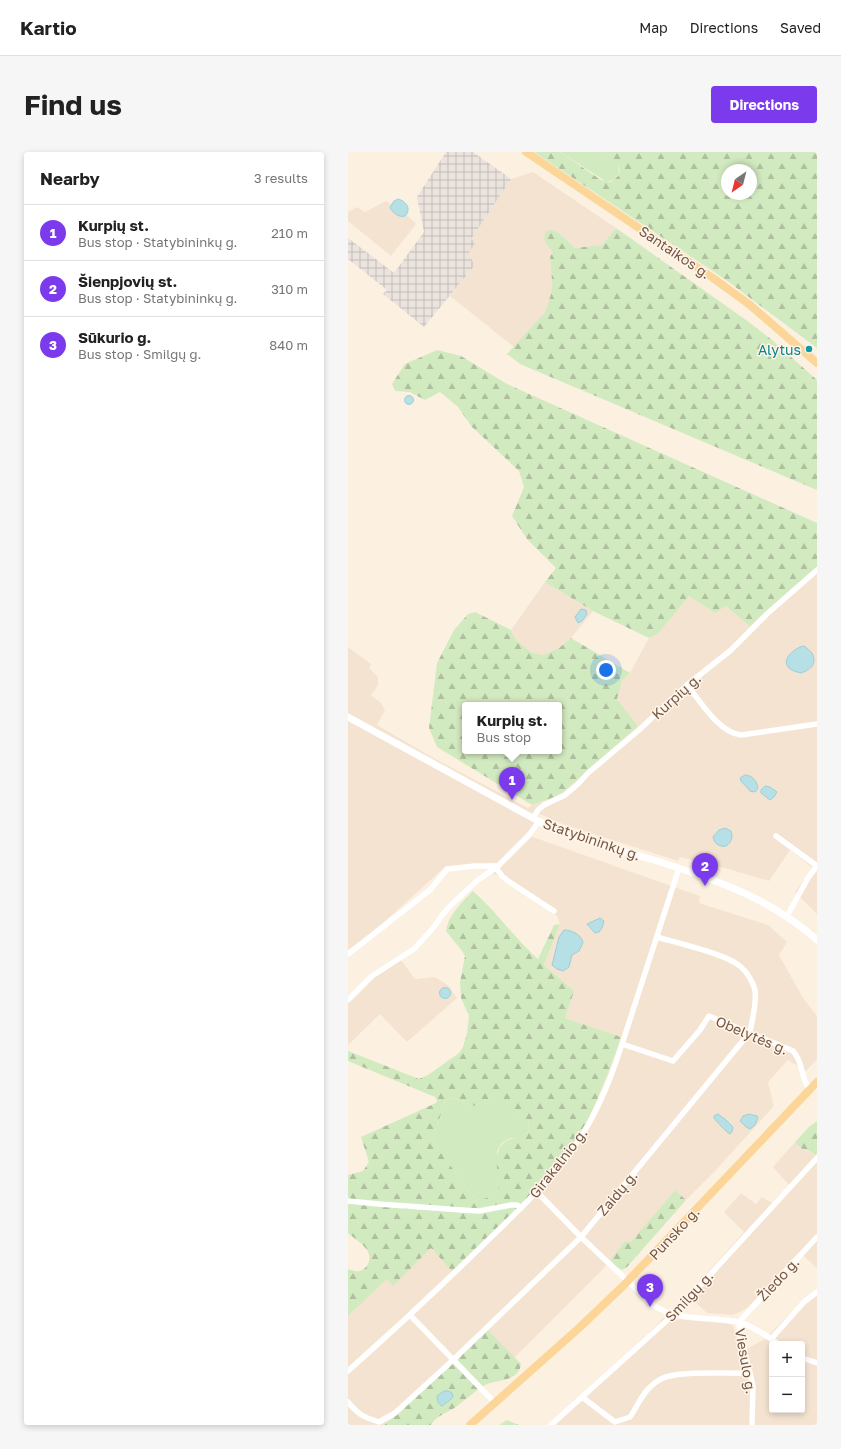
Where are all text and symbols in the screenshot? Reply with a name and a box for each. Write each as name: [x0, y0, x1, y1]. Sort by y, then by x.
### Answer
text: Kartio: [20, 16, 77, 39]
text: Map: [639, 19, 668, 36]
text: Directions: [690, 19, 758, 36]
text: Saved: [780, 19, 821, 36]
button: Directions: [711, 86, 817, 123]
text: Find us: [24, 88, 122, 121]
north arrow: [721, 164, 757, 200]
text: Nearby: [40, 168, 100, 189]
text: 3 results: [254, 170, 308, 186]
text: Kurpių st.: [78, 216, 149, 234]
street label: Santaikos g.: [636, 222, 714, 282]
text: 1: [50, 225, 56, 241]
text: 210 m: [271, 225, 308, 241]
text: Bus stop · Statybininkų g.: [78, 234, 238, 250]
text: Šienpjovių st.: [78, 272, 177, 290]
text: 2: [49, 281, 57, 297]
text: 310 m: [271, 281, 308, 297]
text: Bus stop · Statybininkų g.: [78, 290, 238, 306]
text: Sūkurio g.: [78, 328, 151, 346]
text: 3: [49, 337, 57, 353]
text: 840 m: [269, 337, 308, 353]
place label: Alytus: [758, 341, 801, 358]
marker: Alytus: [804, 344, 814, 354]
text: Bus stop · Smilgų g.: [78, 346, 201, 362]
your location: [596, 660, 616, 680]
street label: Kurpių g.: [648, 669, 704, 723]
popup: [462, 702, 562, 754]
text: Kurpių st.: [477, 711, 547, 729]
text: Bus stop: [477, 729, 531, 745]
pin: 1: [499, 767, 525, 800]
street label: Statybininkų g.: [541, 814, 643, 864]
pin: 2: [692, 853, 718, 886]
street label: Obelytės g.: [713, 1012, 791, 1058]
street label: Girakalnio g.: [525, 1125, 591, 1201]
street label: Zaidų g.: [593, 1167, 641, 1219]
street label: Punsko g.: [645, 1203, 703, 1263]
street label: Žiedo g.: [754, 1254, 802, 1304]
street label: Smilgų g.: [661, 1267, 717, 1325]
pin: 3: [637, 1274, 663, 1307]
street label: Viesulo g.: [732, 1327, 760, 1395]
map controls: [769, 1341, 805, 1413]
button: +: [769, 1341, 805, 1377]
button: −: [769, 1377, 805, 1413]

